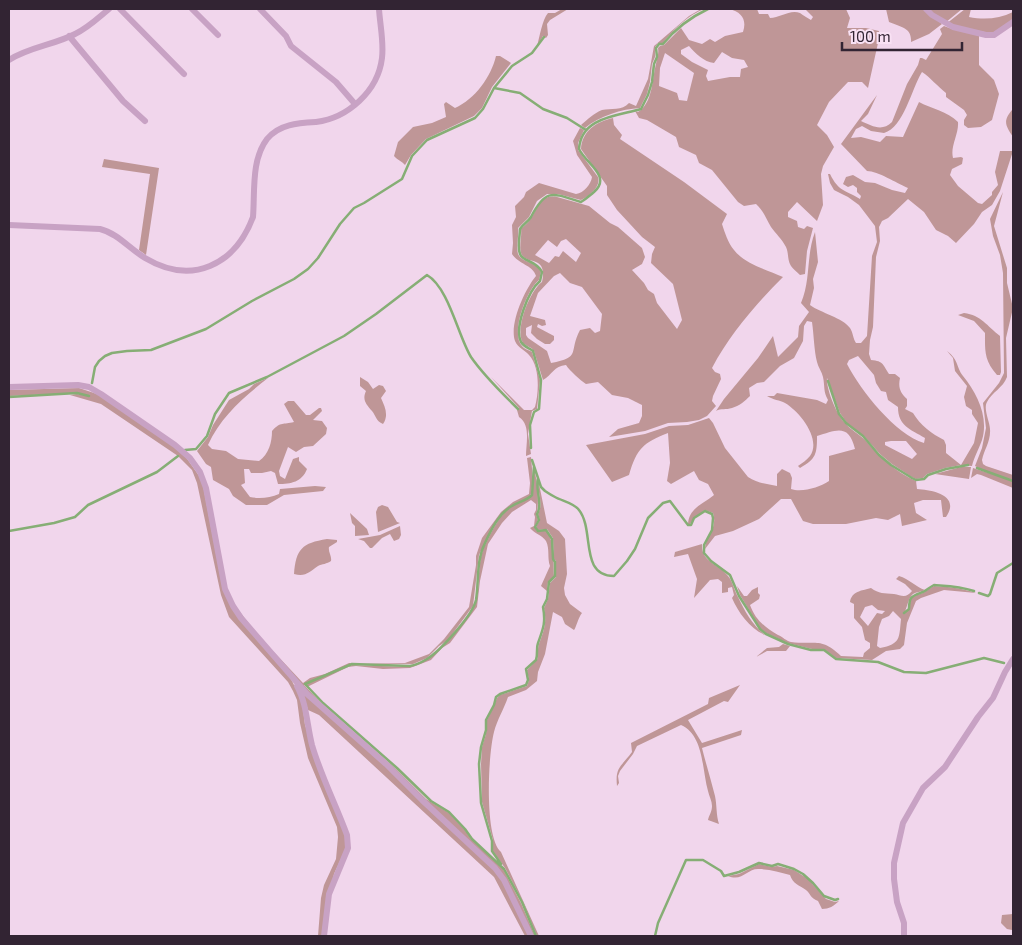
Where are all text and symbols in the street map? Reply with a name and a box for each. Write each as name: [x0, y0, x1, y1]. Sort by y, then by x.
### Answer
scale bar: [842, 20, 962, 52]
text: 100 m: [850, 27, 891, 45]

